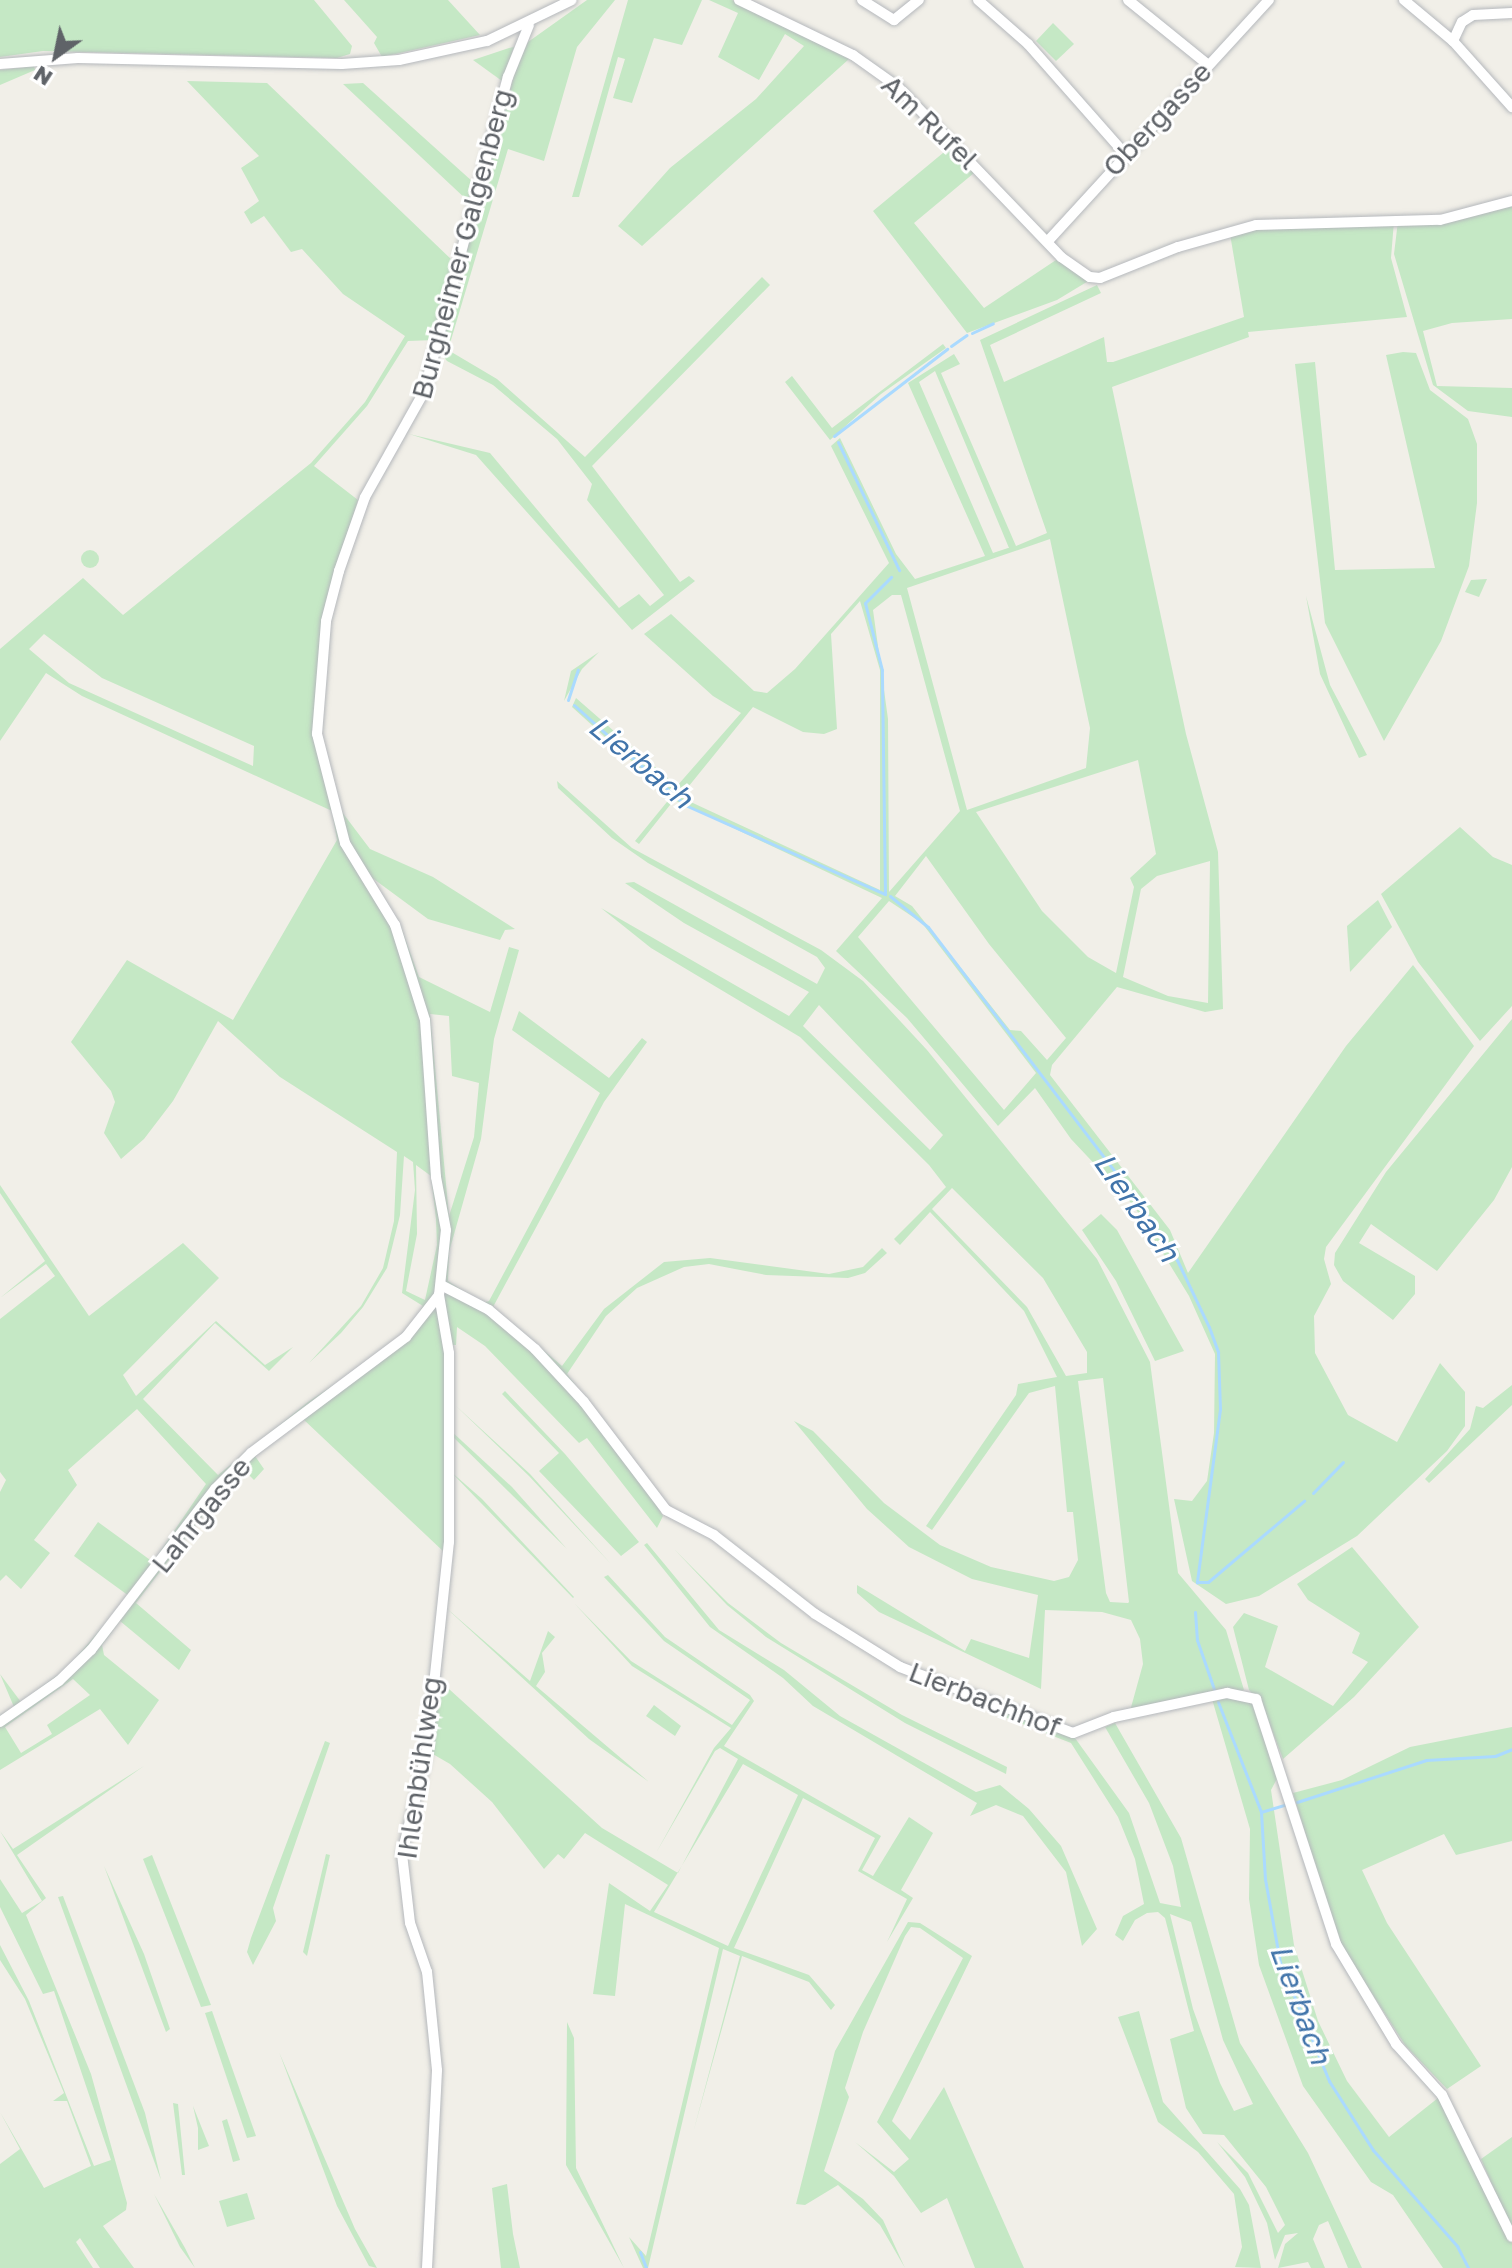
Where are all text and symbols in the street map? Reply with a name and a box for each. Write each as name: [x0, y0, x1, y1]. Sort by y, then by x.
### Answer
north arrow: [16, 16, 96, 96]
street label: Obergasse: [1096, 55, 1218, 183]
text: N: [28, 61, 57, 92]
street label: Am Rufel: [875, 68, 985, 176]
street label: Burgheimer Galgenberg: [404, 85, 520, 403]
water label: Lierbach: [582, 708, 700, 816]
water label: Lierbach: [1087, 1146, 1187, 1268]
street label: Lahrgasse: [144, 1450, 258, 1580]
street label: Lierbachhof: [904, 1655, 1066, 1743]
street label: Ihlenbühlweg: [390, 1675, 448, 1861]
water label: Lierbach: [1263, 1939, 1339, 2069]

